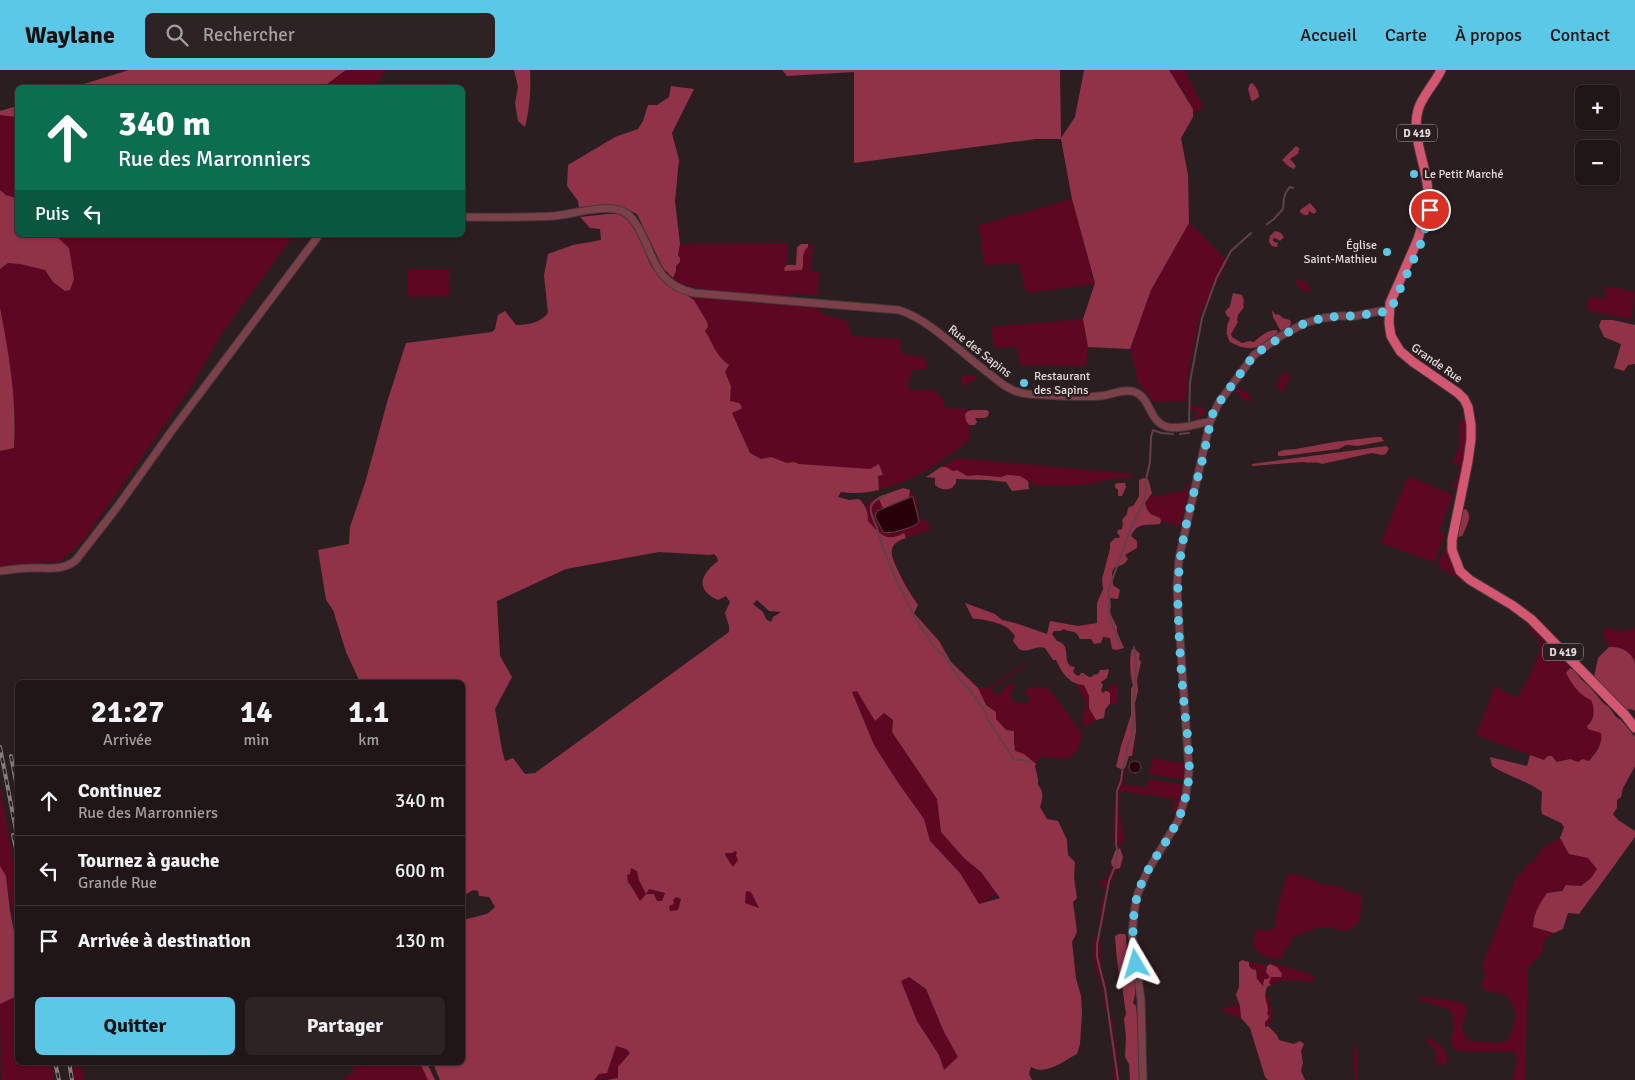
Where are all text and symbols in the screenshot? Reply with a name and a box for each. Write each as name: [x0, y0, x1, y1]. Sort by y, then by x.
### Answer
search box: [145, 13, 495, 58]
text: Waylane: [25, 20, 115, 50]
icon: search: [163, 21, 191, 49]
text: Rechercher: [203, 23, 295, 47]
text: Accueil: [1300, 24, 1357, 46]
text: Carte: [1385, 24, 1427, 46]
text: À propos: [1455, 24, 1522, 46]
text: Contact: [1550, 24, 1610, 46]
map controls: [1575, 85, 1620, 185]
button: +: [1575, 85, 1620, 130]
text: 340 m: [118, 102, 211, 145]
icon: ahead: [35, 105, 100, 170]
road number: D 419: [1397, 124, 1437, 142]
button: −: [1575, 140, 1620, 185]
text: Rue des Marronniers: [118, 145, 311, 172]
place label: Le Petit Marché: [1424, 167, 1504, 182]
marker: Le Petit Marché: [1408, 168, 1420, 180]
pin: [1409, 189, 1451, 231]
icon: arrive: [1416, 196, 1444, 224]
icon: left: [79, 200, 107, 228]
text: Puis: [35, 202, 69, 226]
place label: Église Saint-Mathieu: [1304, 238, 1377, 267]
marker: Église Saint-Mathieu: [1381, 246, 1393, 258]
street label: Rue des Sapins: [945, 322, 1014, 381]
street label: Grande Rue: [1408, 340, 1465, 387]
place label: Restaurant des Sapins: [1034, 369, 1090, 398]
marker: Restaurant des Sapins: [1018, 377, 1030, 389]
road number: D 419: [1543, 644, 1583, 660]
text: 21:27: [91, 694, 164, 731]
text: 14: [240, 694, 273, 731]
text: 1.1: [348, 694, 389, 731]
text: Arrivée: [103, 730, 152, 750]
text: min: [243, 730, 269, 750]
text: km: [358, 730, 379, 750]
text: Continuez: [78, 779, 161, 803]
icon: ahead: [35, 787, 63, 815]
text: 340 m: [395, 789, 445, 813]
text: Rue des Marronniers: [78, 803, 218, 823]
text: Tournez à gauche: [78, 849, 219, 873]
icon: left: [35, 857, 63, 885]
text: 600 m: [395, 859, 445, 883]
text: Grande Rue: [78, 873, 157, 893]
icon: arrive: [35, 927, 63, 955]
text: Arrivée à destination: [78, 929, 251, 953]
text: 130 m: [395, 929, 445, 953]
position arrow: [1109, 937, 1161, 989]
button: Quitter: [35, 997, 235, 1055]
button: Partager: [245, 997, 445, 1055]

